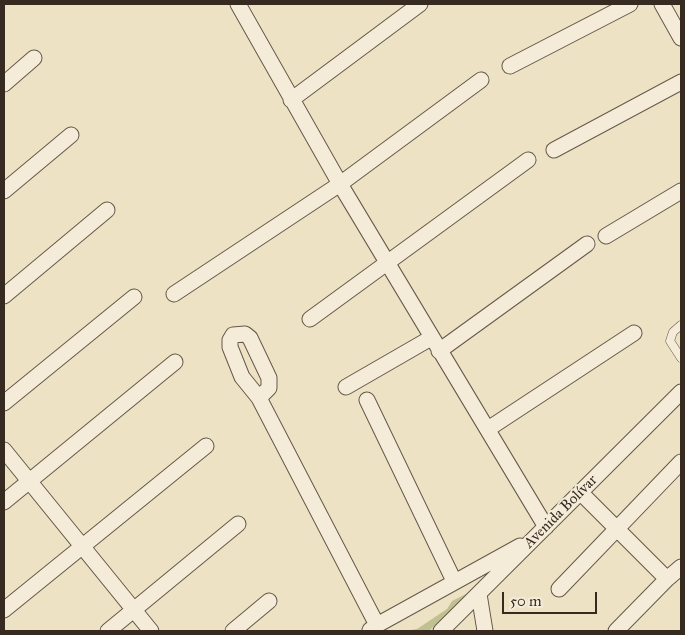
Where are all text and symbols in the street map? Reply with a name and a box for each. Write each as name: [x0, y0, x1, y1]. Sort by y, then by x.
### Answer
street label: Avenida Bolívar: [520, 471, 602, 553]
scale bar: [505, 582, 600, 614]
text: 50 m: [510, 592, 542, 610]

